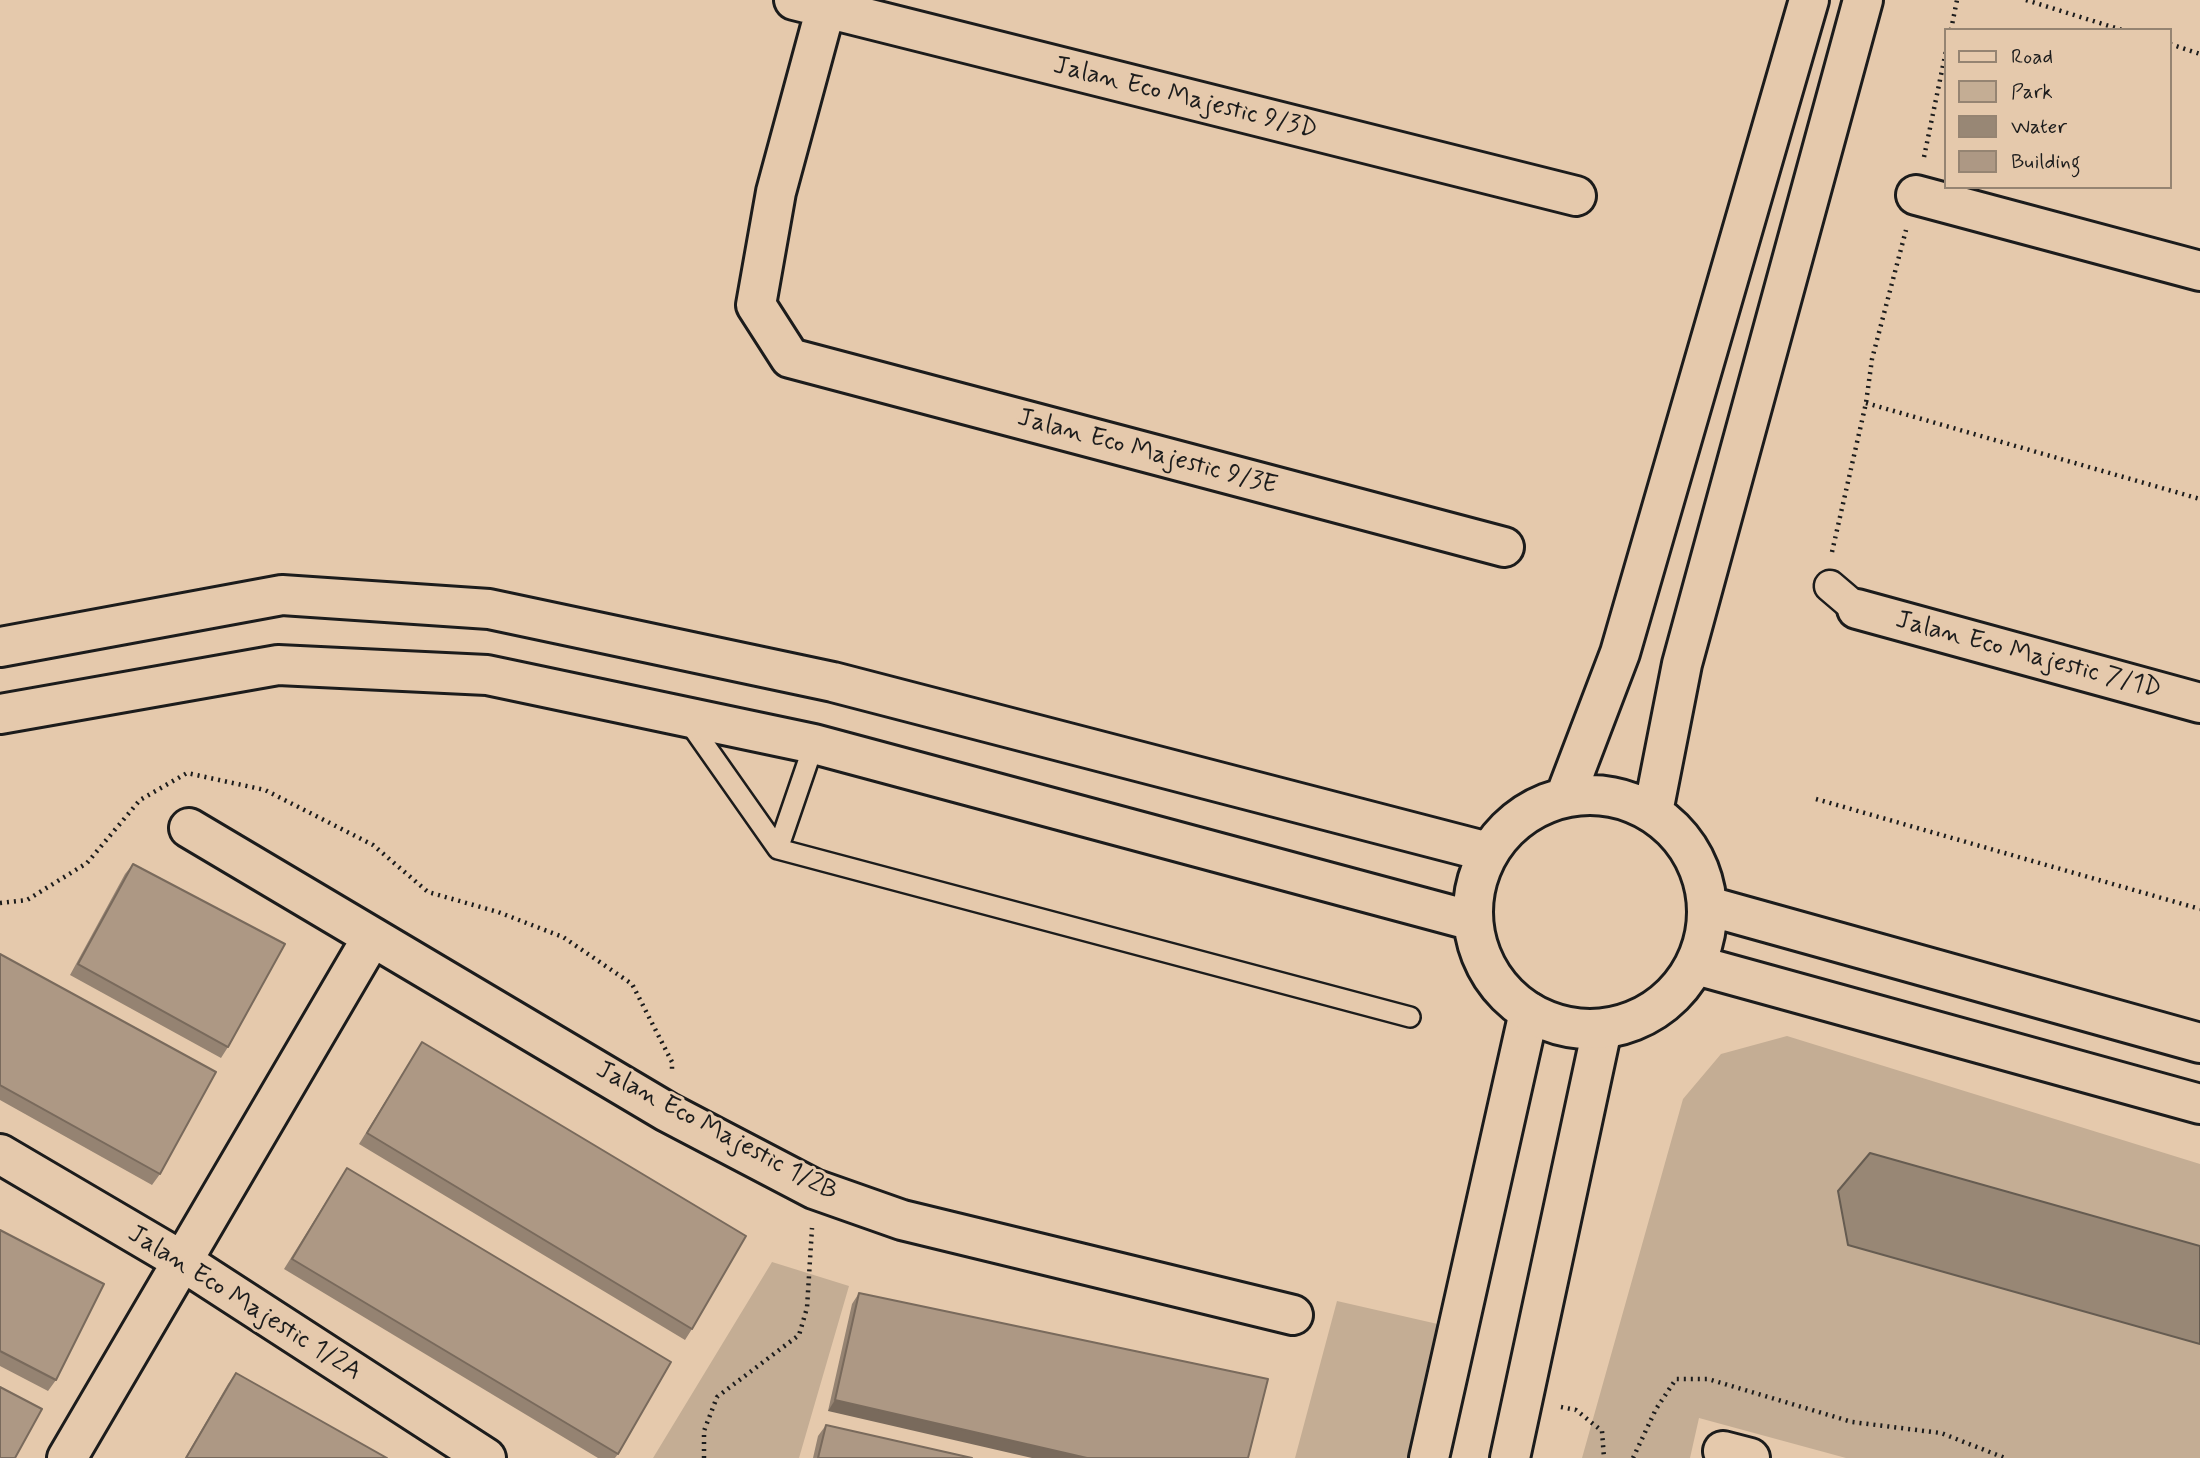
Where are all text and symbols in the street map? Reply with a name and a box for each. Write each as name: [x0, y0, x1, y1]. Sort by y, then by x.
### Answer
legend: [1944, 28, 2172, 189]
text: Road: [2011, 43, 2053, 71]
street label: Jalan Eco Majestic 9/3D: [1050, 51, 1320, 147]
text: Park: [2011, 78, 2053, 106]
text: Water: [2011, 113, 2067, 141]
text: Building: [2011, 148, 2081, 176]
street label: Jalan Eco Majestic 9/3E: [1014, 403, 1280, 503]
street label: Jalan Eco Majestic 7/1D: [1892, 606, 2164, 706]
street label: Jalan Eco Majestic 1/2B: [590, 1055, 842, 1209]
street label: Jalan Eco Majestic 1/2A: [121, 1219, 367, 1389]

